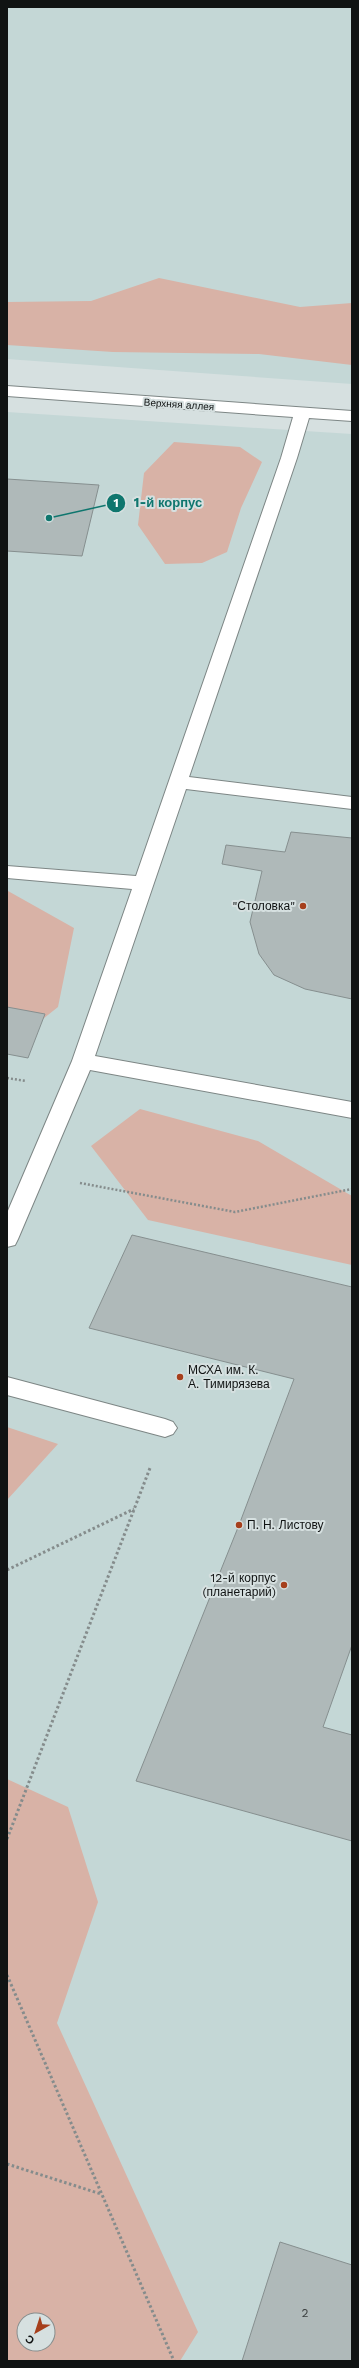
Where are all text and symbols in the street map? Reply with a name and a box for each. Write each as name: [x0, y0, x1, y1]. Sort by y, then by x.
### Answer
street label: Верхняя аллея: [143, 397, 215, 412]
callout: 1-й корпус: [106, 490, 210, 515]
text: 1-й корпус: [134, 495, 202, 510]
text: 1: [113, 496, 119, 510]
place label: "Столовка": [233, 899, 295, 913]
marker: "Столовка": [298, 901, 308, 911]
place label: МСХА им. К. А. Тимирязева: [188, 1363, 270, 1391]
marker: МСХА им. К. А. Тимирязева: [175, 1372, 185, 1382]
place label: П. Н. Листову: [247, 1518, 324, 1532]
marker: П. Н. Листову: [234, 1520, 244, 1530]
place label: 12-й корпус (планетарий): [202, 1571, 276, 1599]
marker: 12-й корпус (планетарий): [279, 1580, 289, 1590]
house number: 2: [302, 2306, 309, 2320]
north arrow: [16, 2312, 56, 2352]
text: С: [23, 2332, 37, 2347]

